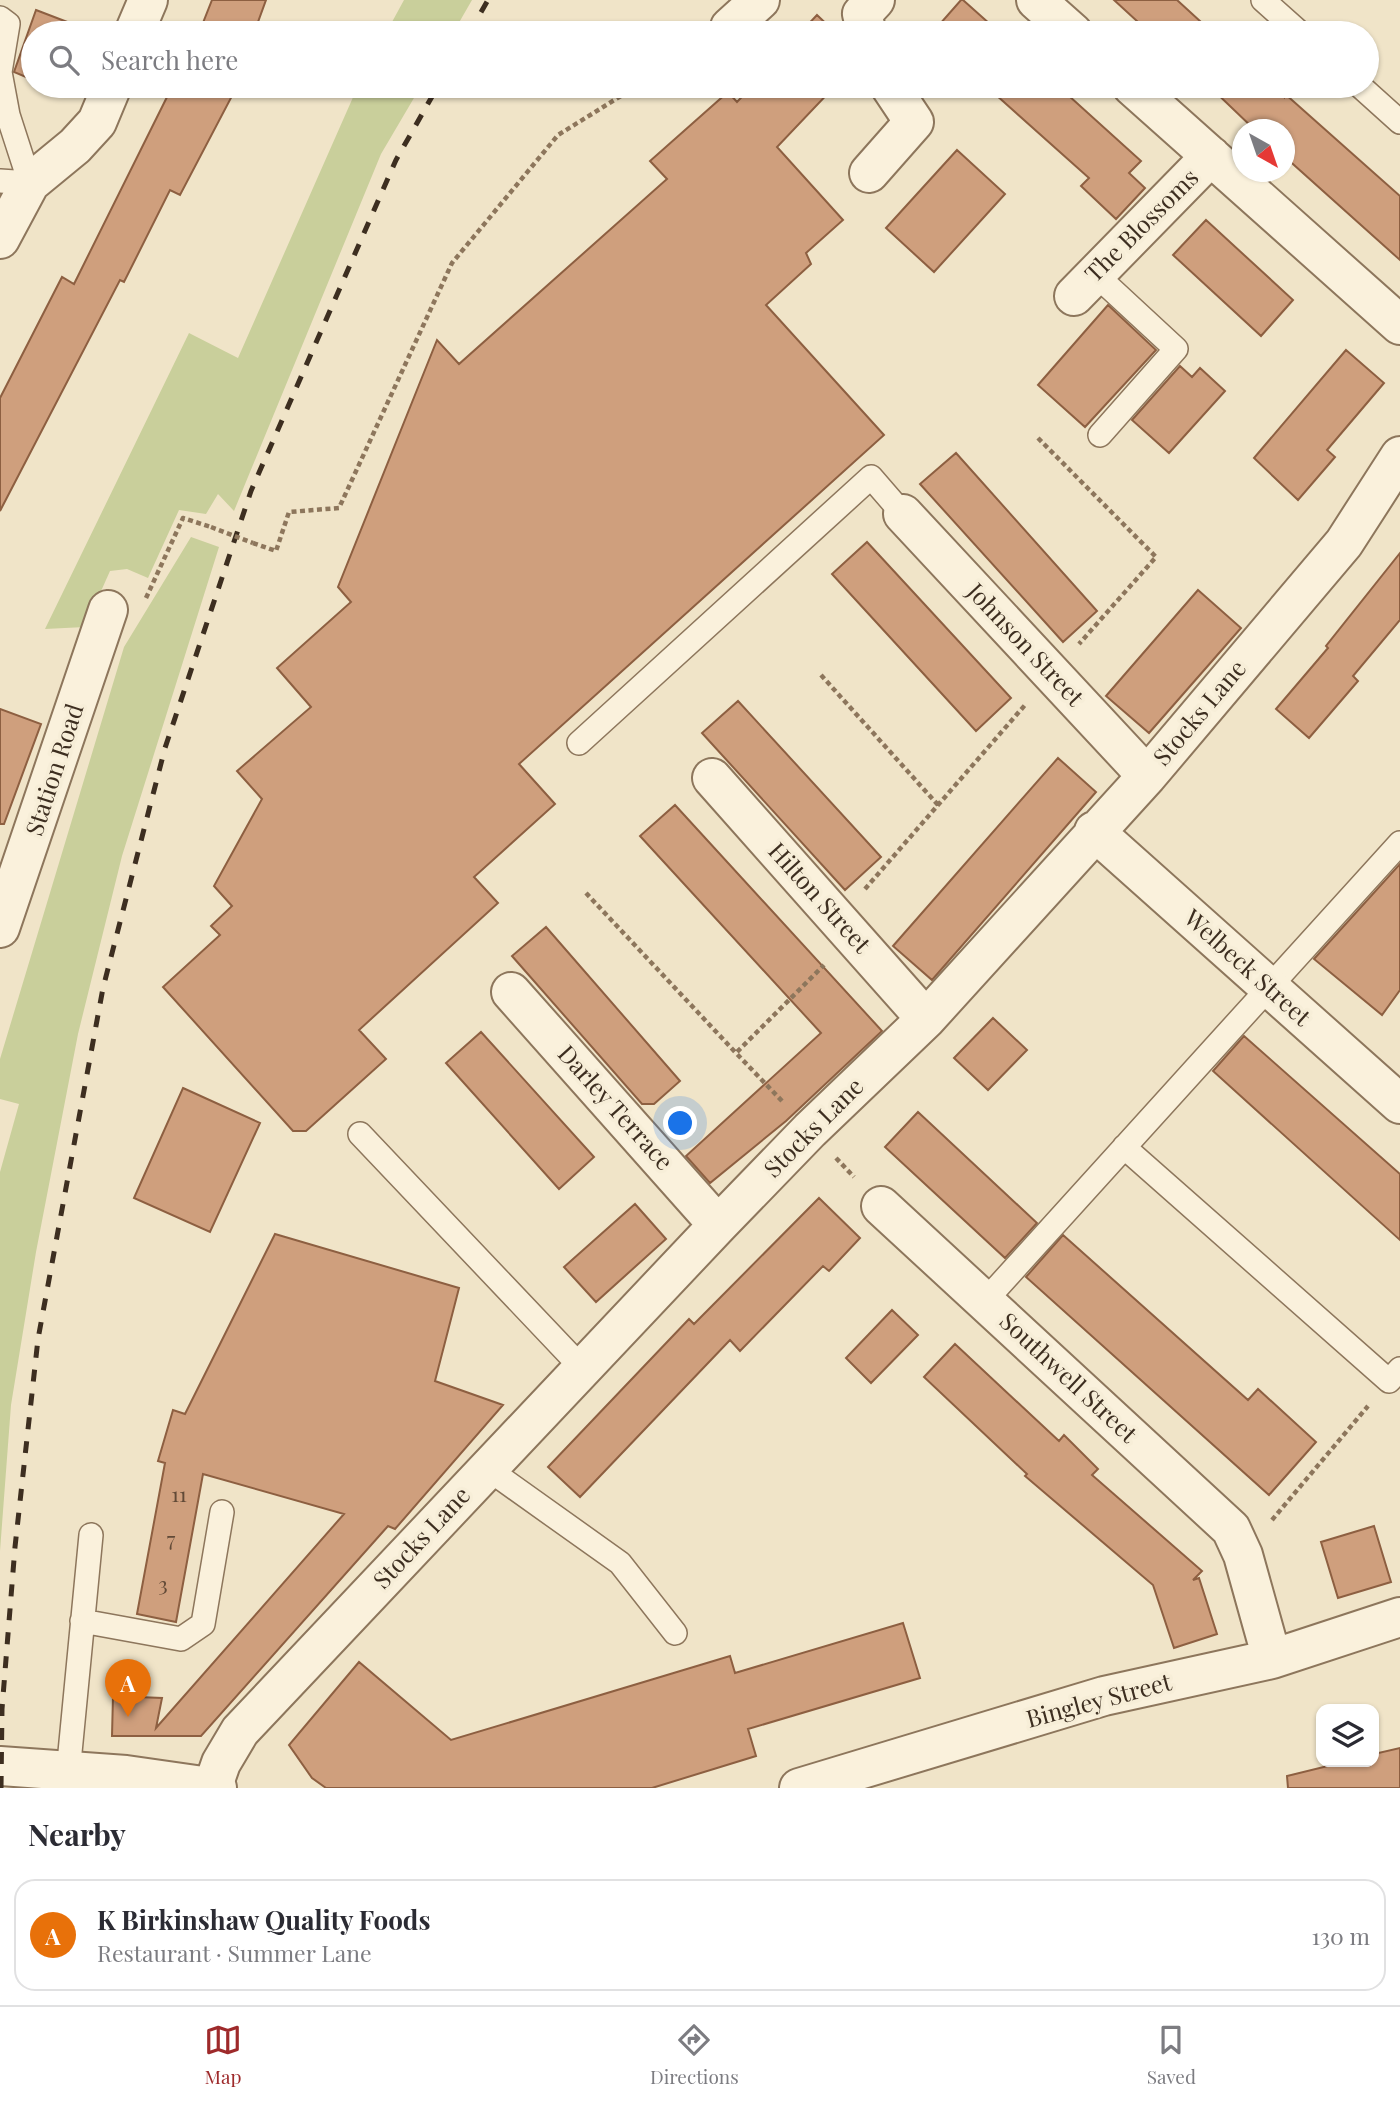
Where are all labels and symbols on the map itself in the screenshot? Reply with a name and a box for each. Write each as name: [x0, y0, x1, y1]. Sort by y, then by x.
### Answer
north arrow: [1232, 119, 1295, 182]
street label: The Blossoms: [1077, 161, 1204, 288]
street label: Johnson Street: [960, 574, 1092, 712]
street label: Stocks Lane: [1145, 652, 1252, 771]
street label: Station Road: [17, 699, 89, 839]
street label: Hilton Street: [762, 835, 879, 959]
street label: Welbeck Street: [1178, 901, 1319, 1032]
street label: Darley Terrace: [552, 1037, 681, 1176]
street label: Stocks Lane: [756, 1070, 869, 1183]
your location: [663, 1106, 697, 1140]
street label: Southwell Street: [994, 1304, 1145, 1449]
house number: 11: [171, 1479, 187, 1507]
street label: Stocks Lane: [365, 1479, 476, 1595]
house number: 7: [167, 1524, 176, 1552]
house number: 3: [158, 1569, 168, 1597]
pin: A: [105, 1659, 151, 1717]
street label: Bingley Street: [1022, 1664, 1175, 1734]

